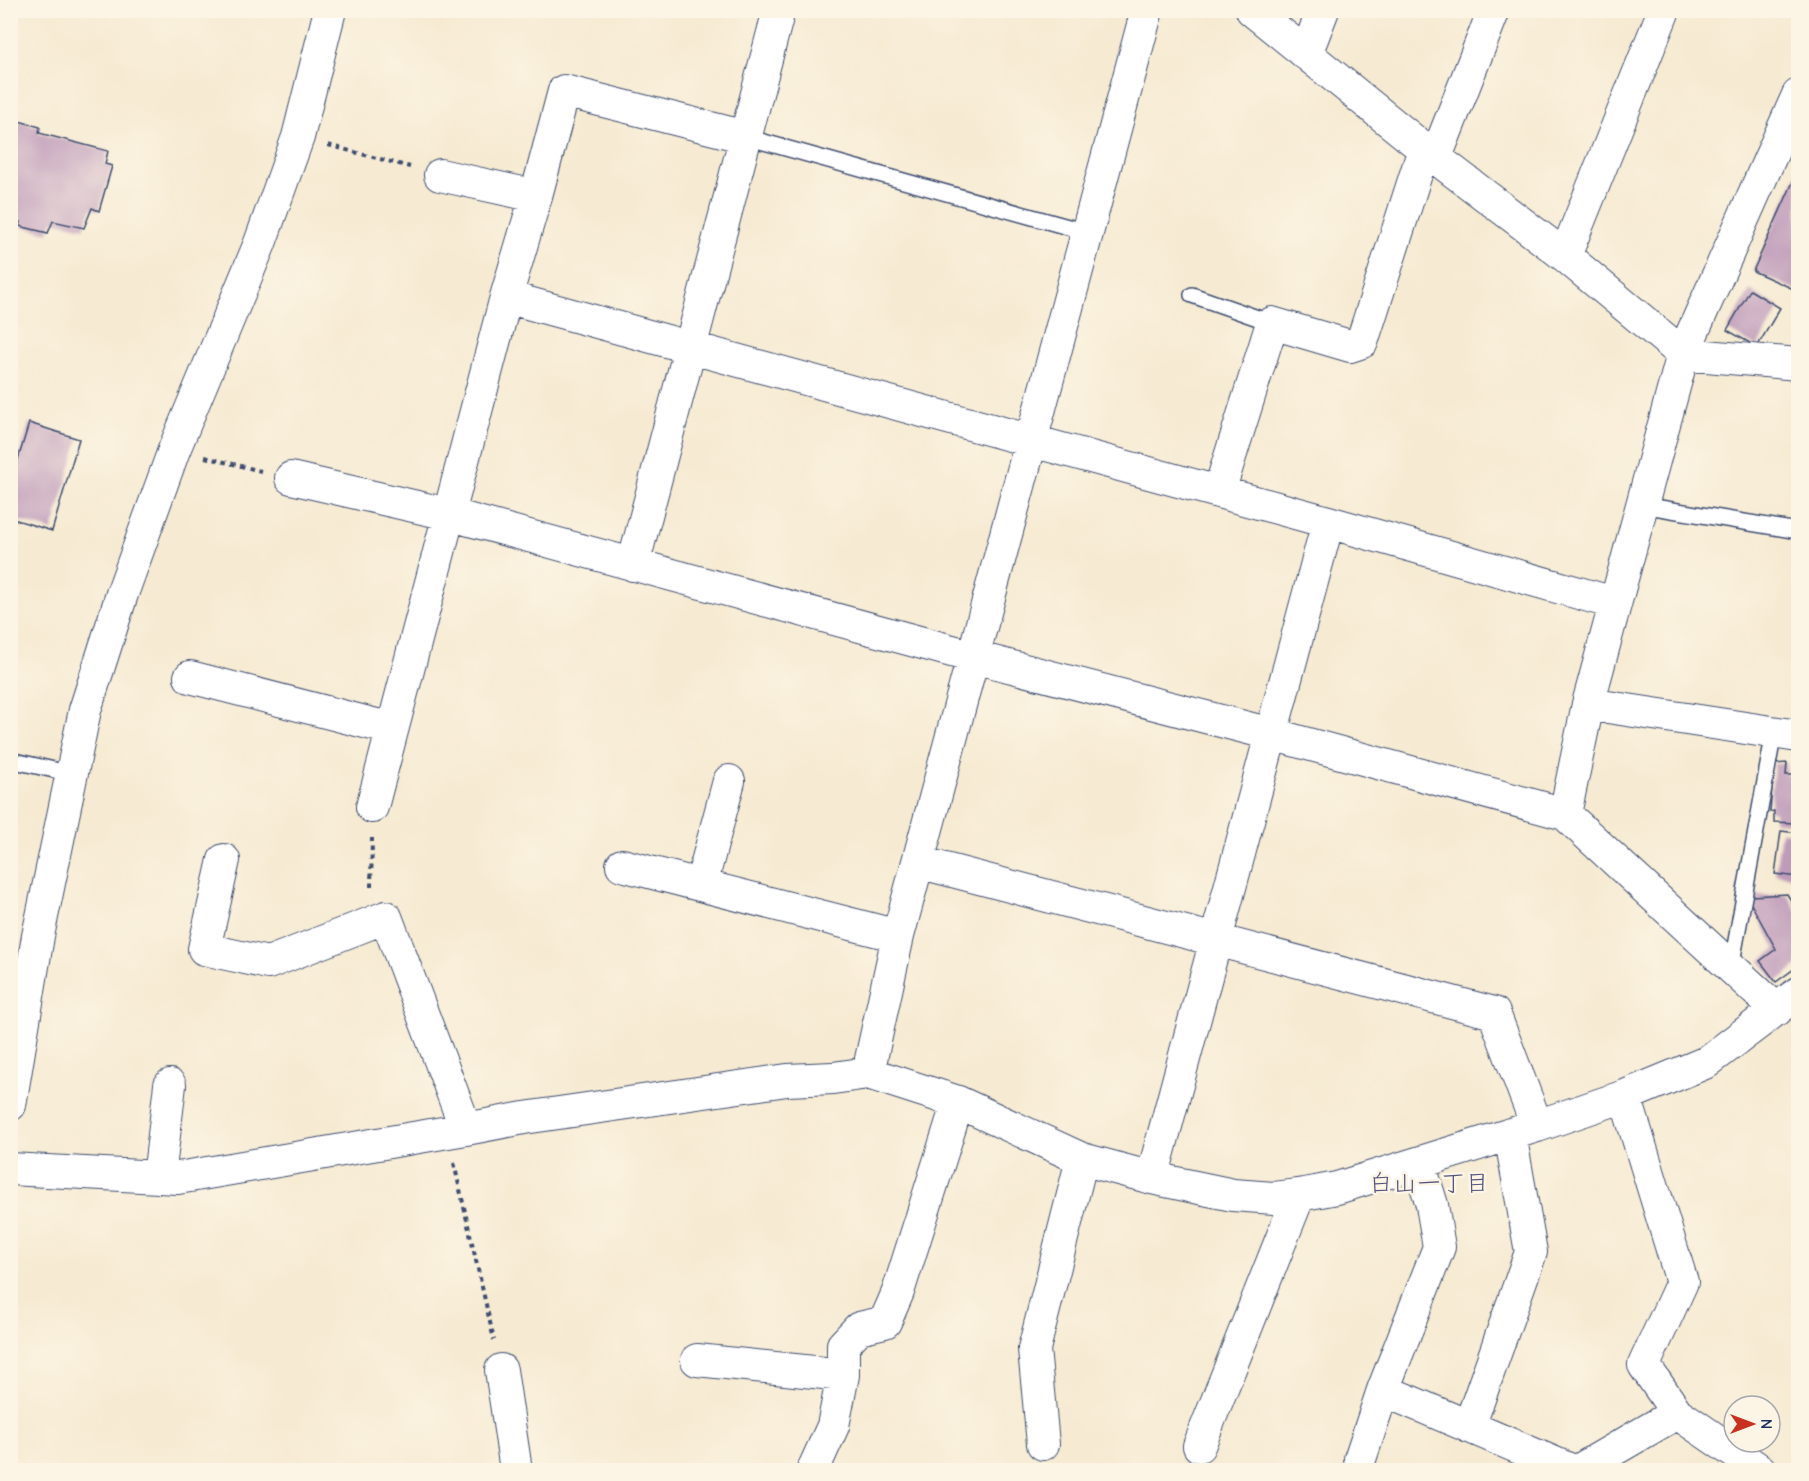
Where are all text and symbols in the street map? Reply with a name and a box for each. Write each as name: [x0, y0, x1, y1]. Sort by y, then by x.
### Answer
district label: 白山一丁目: [1369, 1169, 1489, 1197]
north arrow: [1722, 1394, 1782, 1454]
text: N: [1757, 1419, 1775, 1429]

